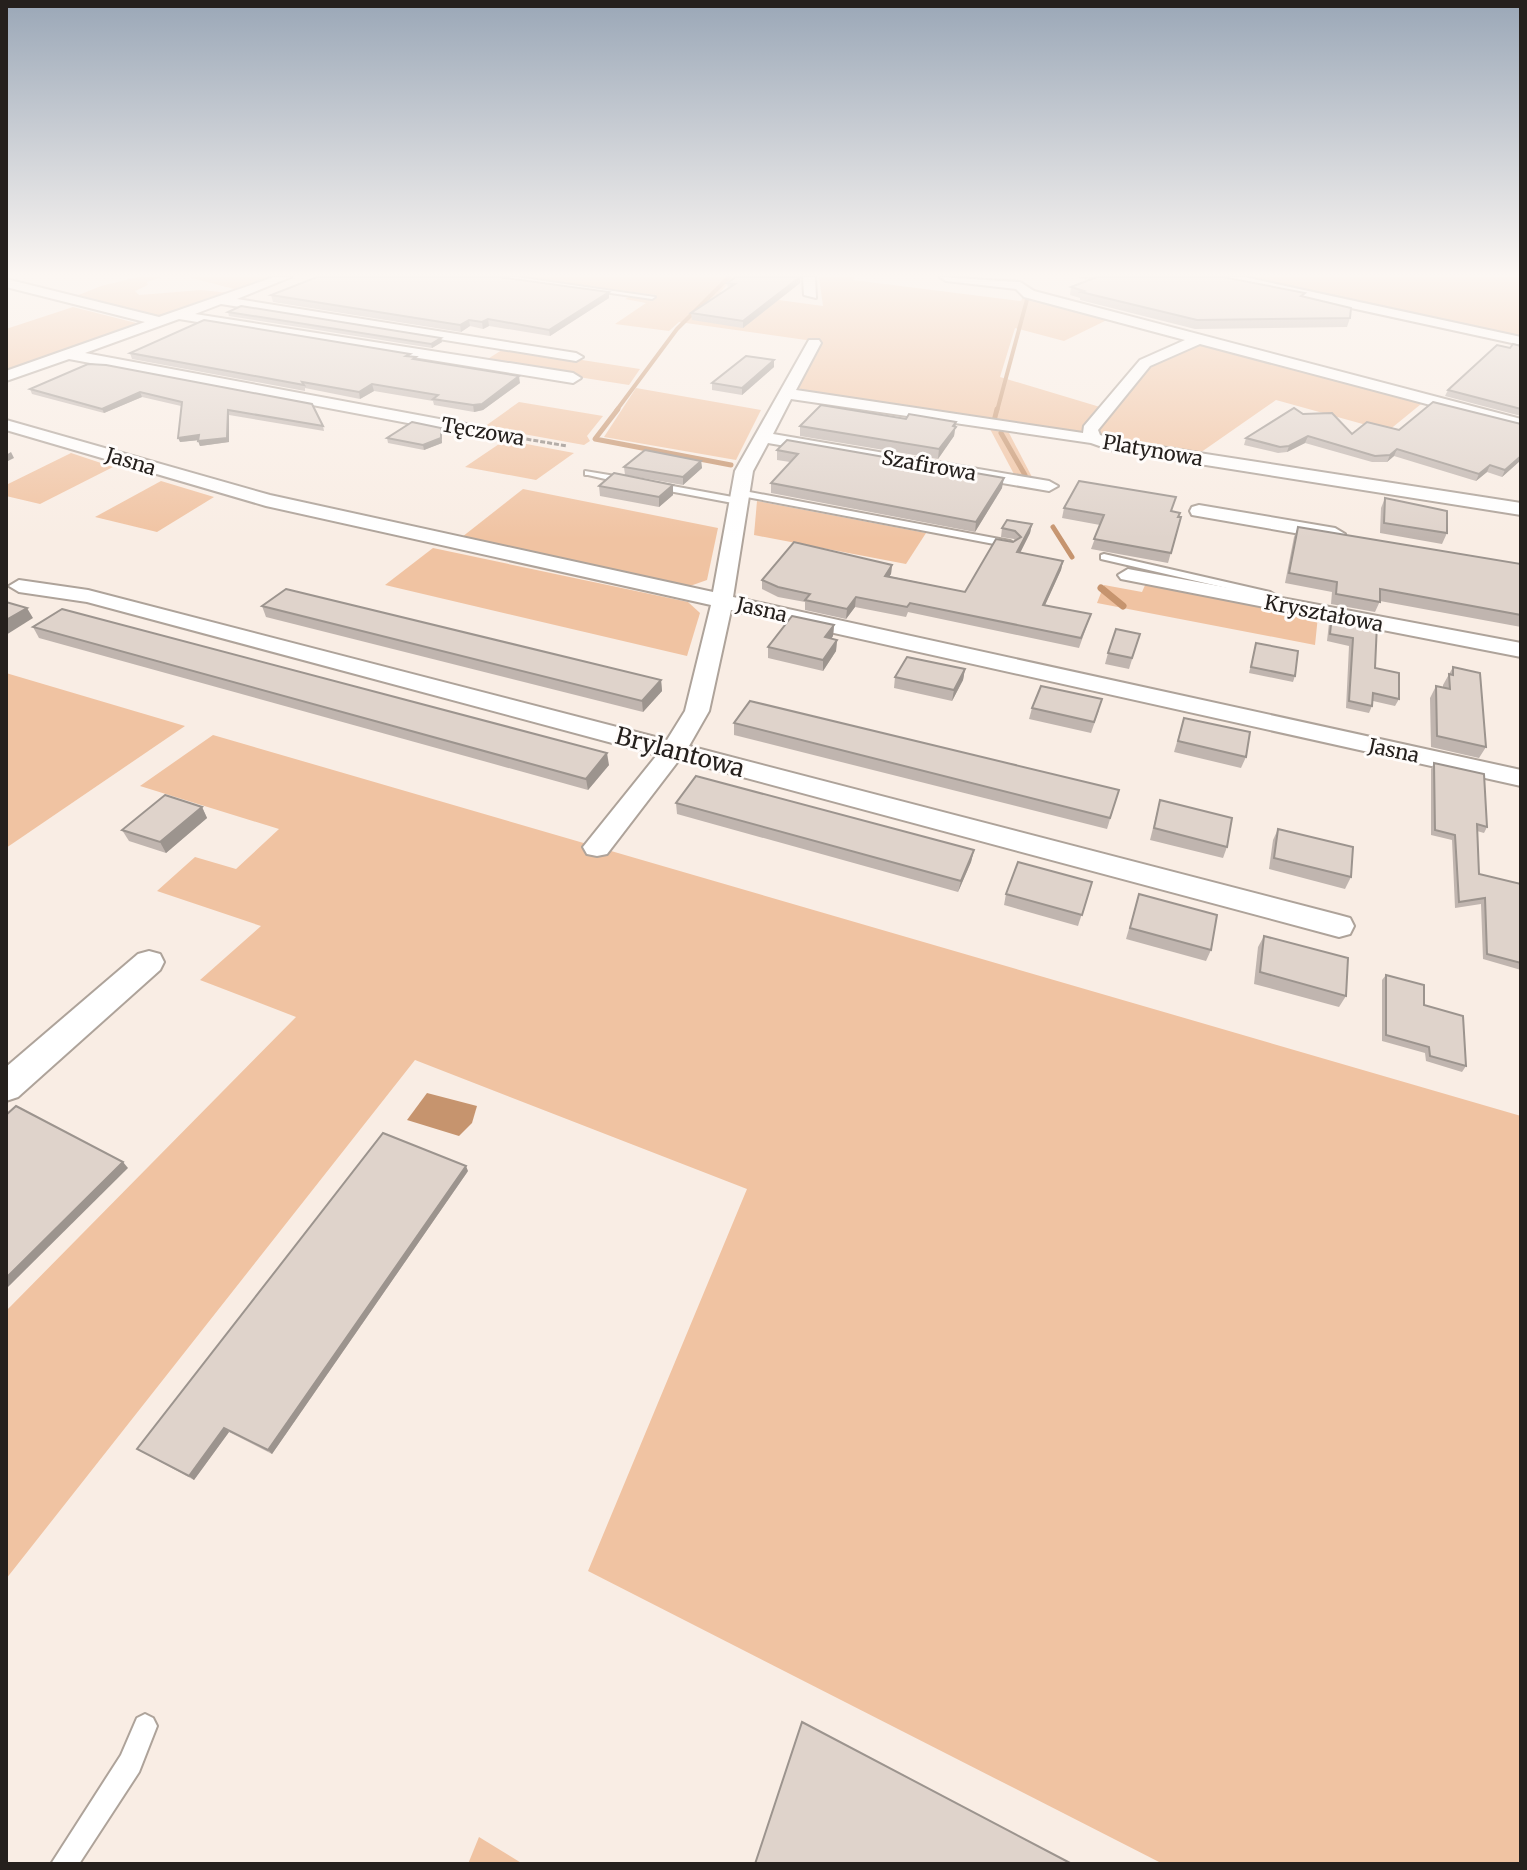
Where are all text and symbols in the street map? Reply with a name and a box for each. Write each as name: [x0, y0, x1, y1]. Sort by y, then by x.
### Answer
street label: Tęczowa: [439, 411, 527, 451]
street label: Platynowa: [1101, 429, 1205, 471]
street label: Jasna: [102, 441, 159, 481]
street label: Szafirowa: [880, 444, 978, 486]
street label: Kryształowa: [1262, 589, 1386, 637]
street label: Jasna: [733, 591, 790, 627]
street label: Brylantowa: [612, 720, 748, 784]
street label: Jasna: [1365, 732, 1422, 768]

